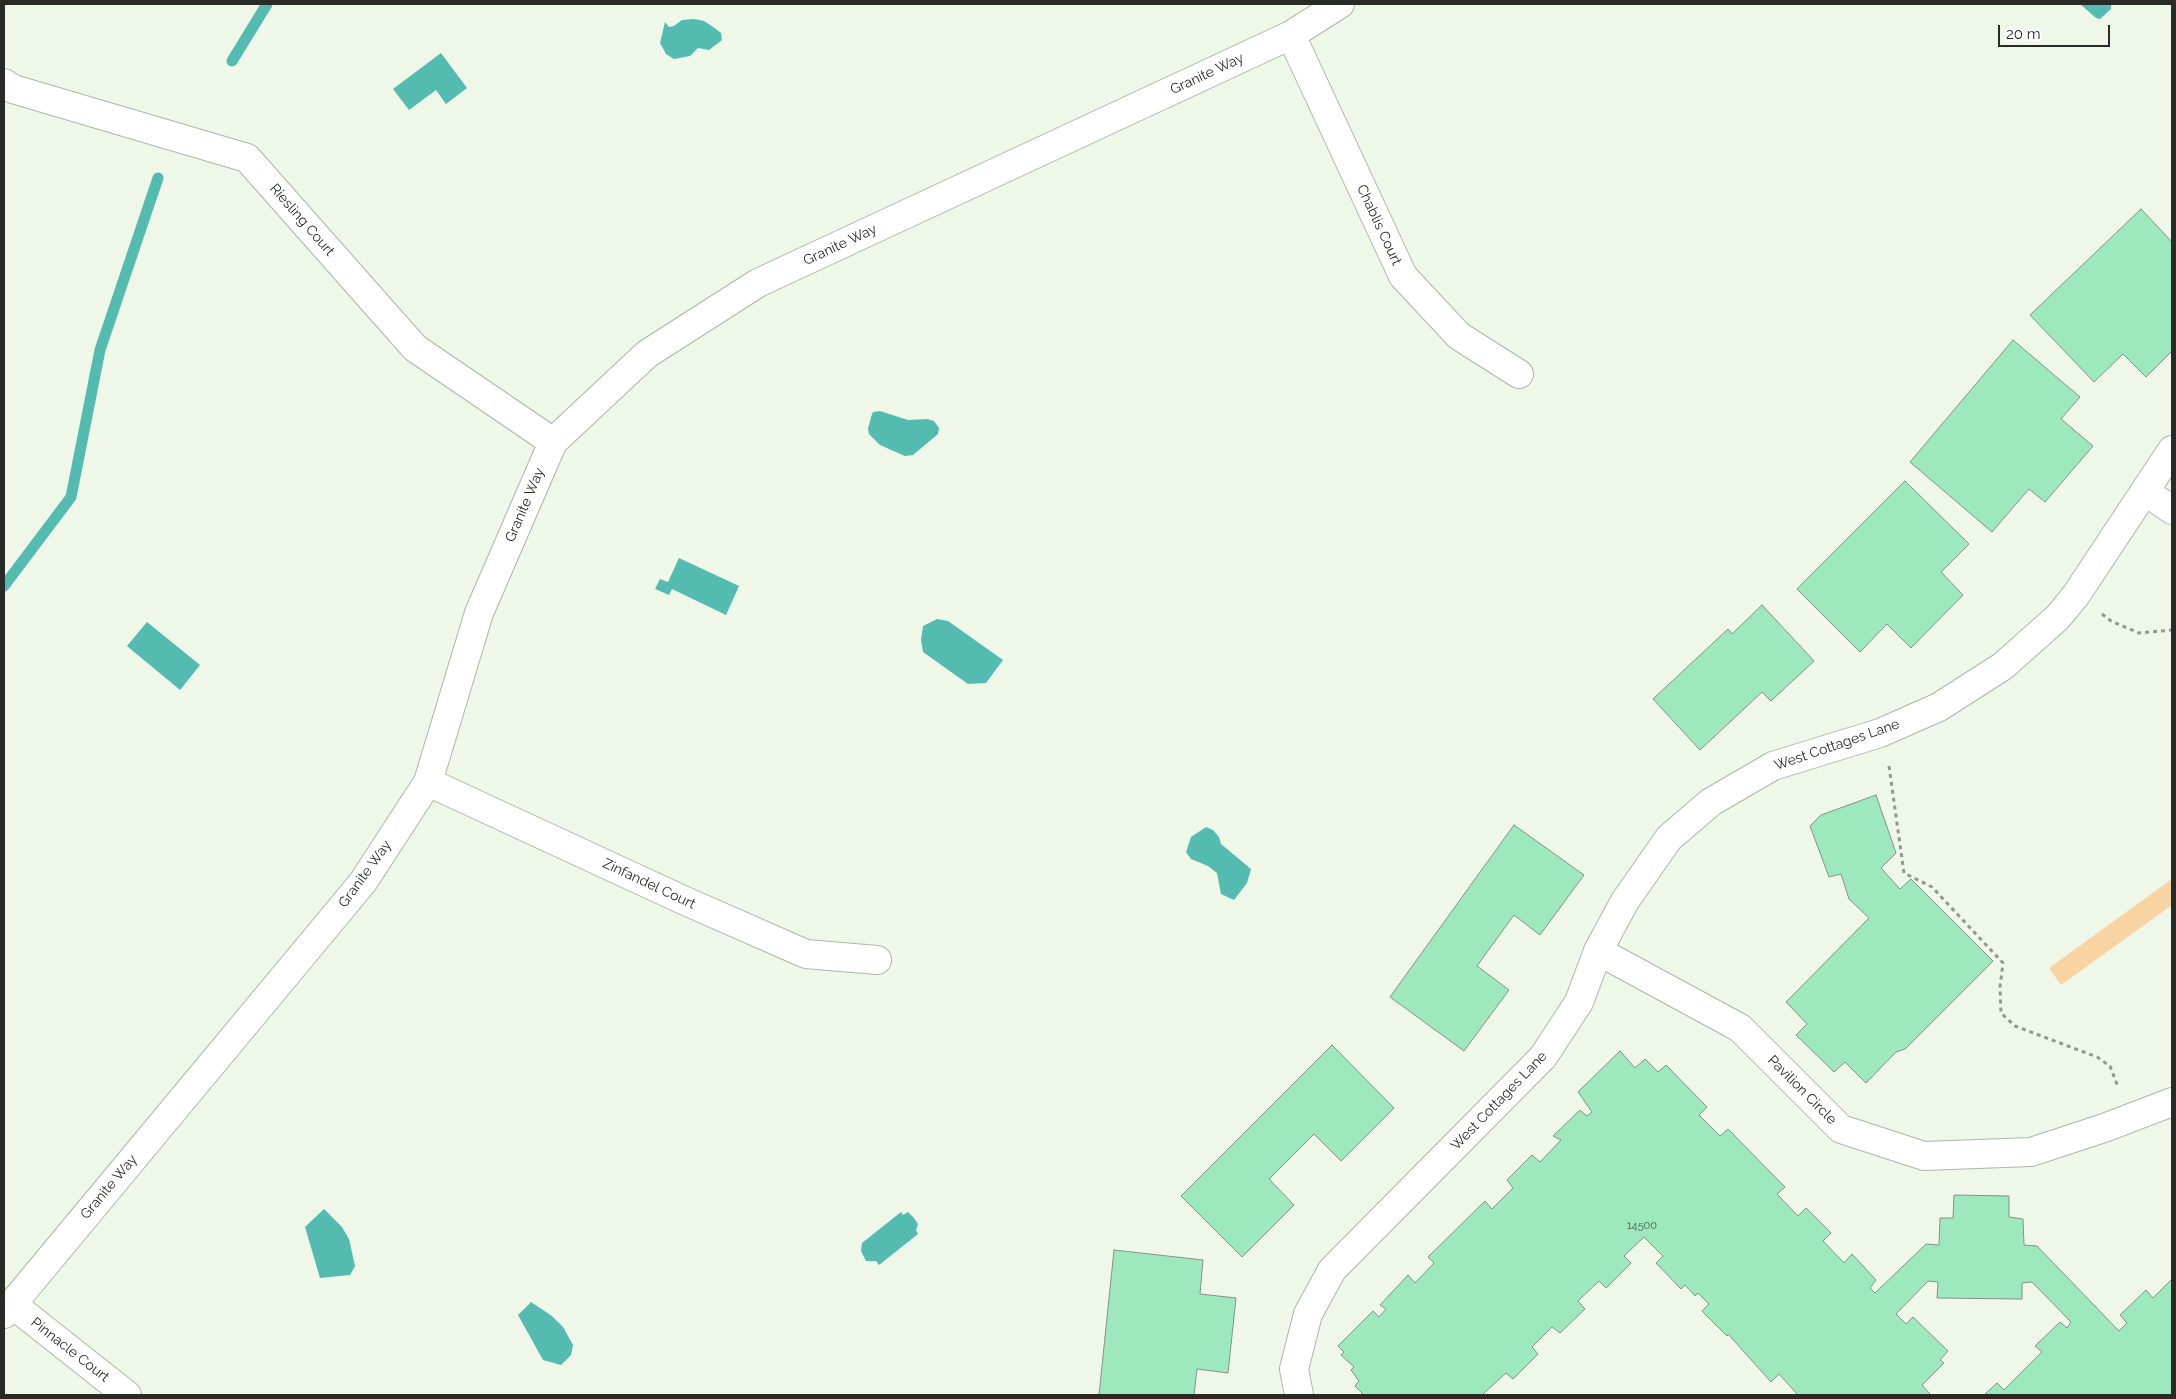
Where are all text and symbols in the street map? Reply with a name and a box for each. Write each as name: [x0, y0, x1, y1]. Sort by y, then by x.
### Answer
scale bar: [2001, 15, 2114, 47]
text: 20 m: [2006, 25, 2041, 43]
street label: Granite Way: [1168, 50, 1246, 98]
street label: Riesling Court: [266, 180, 338, 260]
street label: Chablis Court: [1353, 182, 1405, 268]
street label: Granite Way: [801, 221, 879, 269]
street label: Granite Way: [502, 465, 548, 545]
street label: West Cottages Lane: [1772, 716, 1902, 774]
street label: Granite Way: [335, 837, 395, 911]
street label: Zinfandel Court: [600, 855, 698, 913]
street label: West Cottages Lane: [1447, 1048, 1551, 1154]
street label: Pavilion Circle: [1764, 1052, 1840, 1128]
street label: Granite Way: [77, 1151, 141, 1223]
house number: 14500: [1627, 1219, 1657, 1233]
street label: Pinnacle Court: [27, 1314, 113, 1386]

